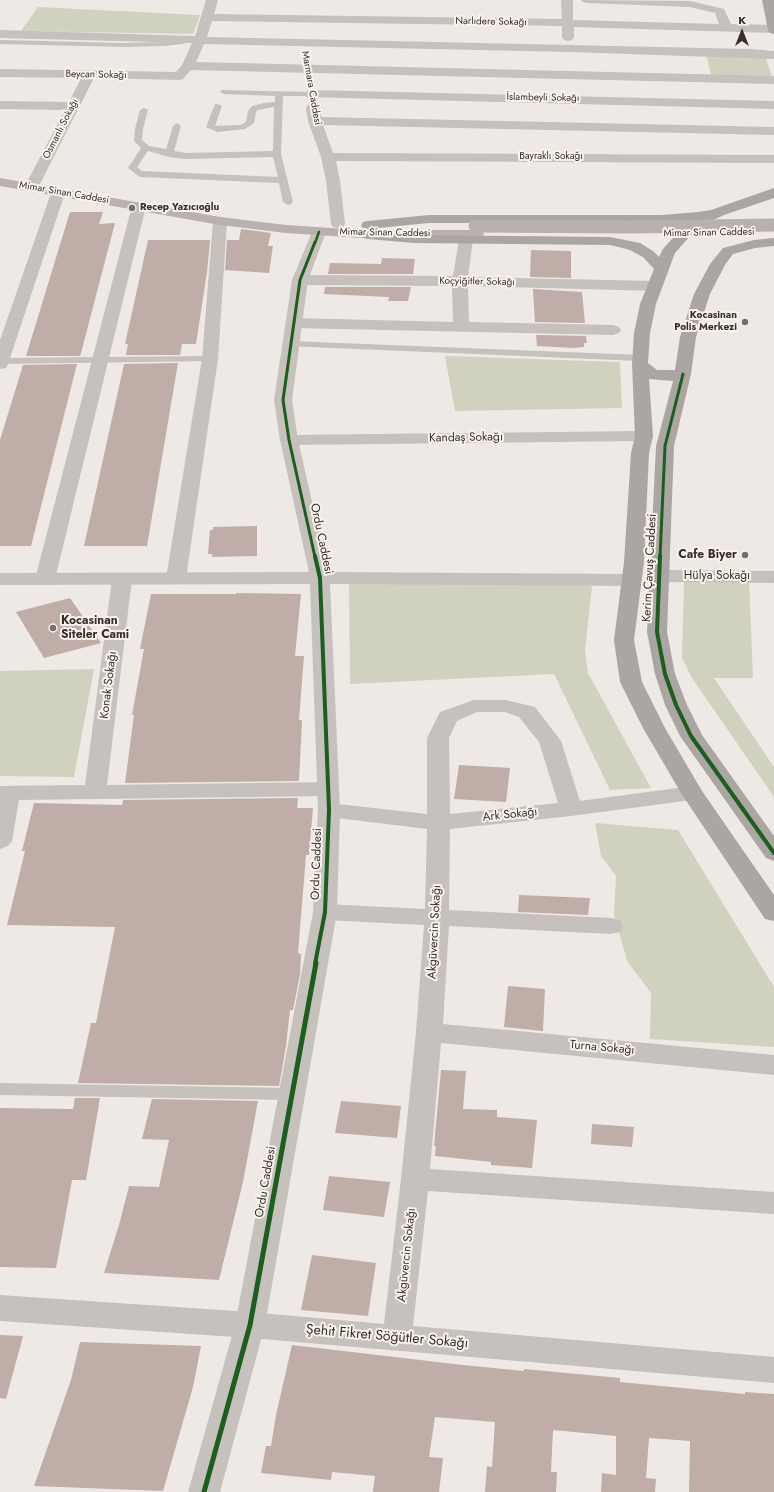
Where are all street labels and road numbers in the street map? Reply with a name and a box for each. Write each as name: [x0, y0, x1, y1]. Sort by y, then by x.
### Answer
street label: Narlıdere Sokağı: [455, 15, 527, 29]
street label: Marmara Caddesi: [299, 50, 323, 126]
street label: Beycan Sokağı: [65, 68, 127, 82]
street label: İslambeyli Sokağı: [506, 91, 580, 105]
street label: Osmanlı Sokağı: [41, 97, 81, 161]
street label: Bayraklı Sokağı: [519, 151, 583, 163]
street label: Mimar Sinan Caddesi: [18, 179, 110, 207]
street label: Mimar Sinan Caddesi: [339, 226, 431, 240]
street label: Mimar Sinan Caddesi: [663, 226, 755, 240]
street label: Koçyiğitler Sokağı: [439, 275, 515, 289]
street label: Kandaş Sokağı: [429, 430, 503, 446]
street label: Ordu Caddesi: [306, 502, 336, 576]
street label: Kerim Çavuş Caddesi: [640, 513, 660, 623]
street label: Hülya Sokağı: [684, 569, 750, 583]
street label: Konak Sokağı: [98, 650, 120, 720]
street label: Ark Sokağı: [482, 805, 538, 825]
street label: Ordu Caddesi: [309, 828, 325, 900]
street label: Akgüvercin Sokağı: [425, 885, 445, 979]
street label: Turna Sokağı: [569, 1038, 635, 1058]
street label: Ordu Caddesi: [253, 1145, 279, 1219]
street label: Akgüvercin Sokağı: [395, 1207, 419, 1303]
street label: Şehit Fikret Söğütler Sokağı: [305, 1322, 469, 1352]

